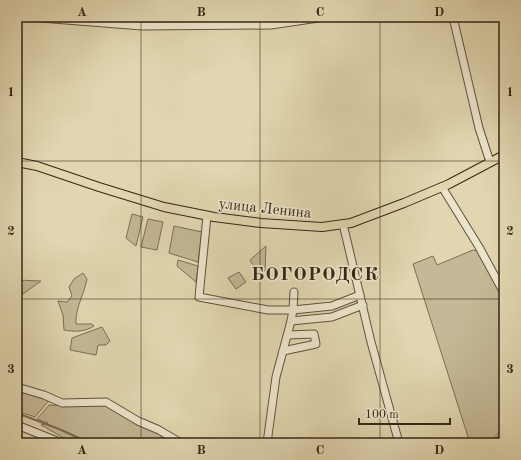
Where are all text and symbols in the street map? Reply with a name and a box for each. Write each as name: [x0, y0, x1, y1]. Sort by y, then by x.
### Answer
text: A: [77, 6, 87, 19]
text: B: [196, 6, 206, 19]
text: C: [316, 6, 324, 19]
text: D: [434, 6, 444, 19]
text: 1: [7, 86, 15, 99]
text: 1: [506, 86, 514, 99]
street label: улица Ленина: [218, 197, 312, 222]
text: 2: [7, 225, 15, 238]
text: 2: [506, 225, 514, 238]
district label: БОГОРОДСК: [251, 266, 379, 285]
text: 3: [7, 363, 15, 376]
text: 3: [506, 363, 514, 376]
scale bar: [359, 400, 450, 426]
text: 100 m: [365, 409, 399, 421]
text: A: [77, 444, 87, 457]
text: B: [196, 444, 206, 457]
text: C: [316, 444, 324, 457]
text: D: [434, 444, 444, 457]

